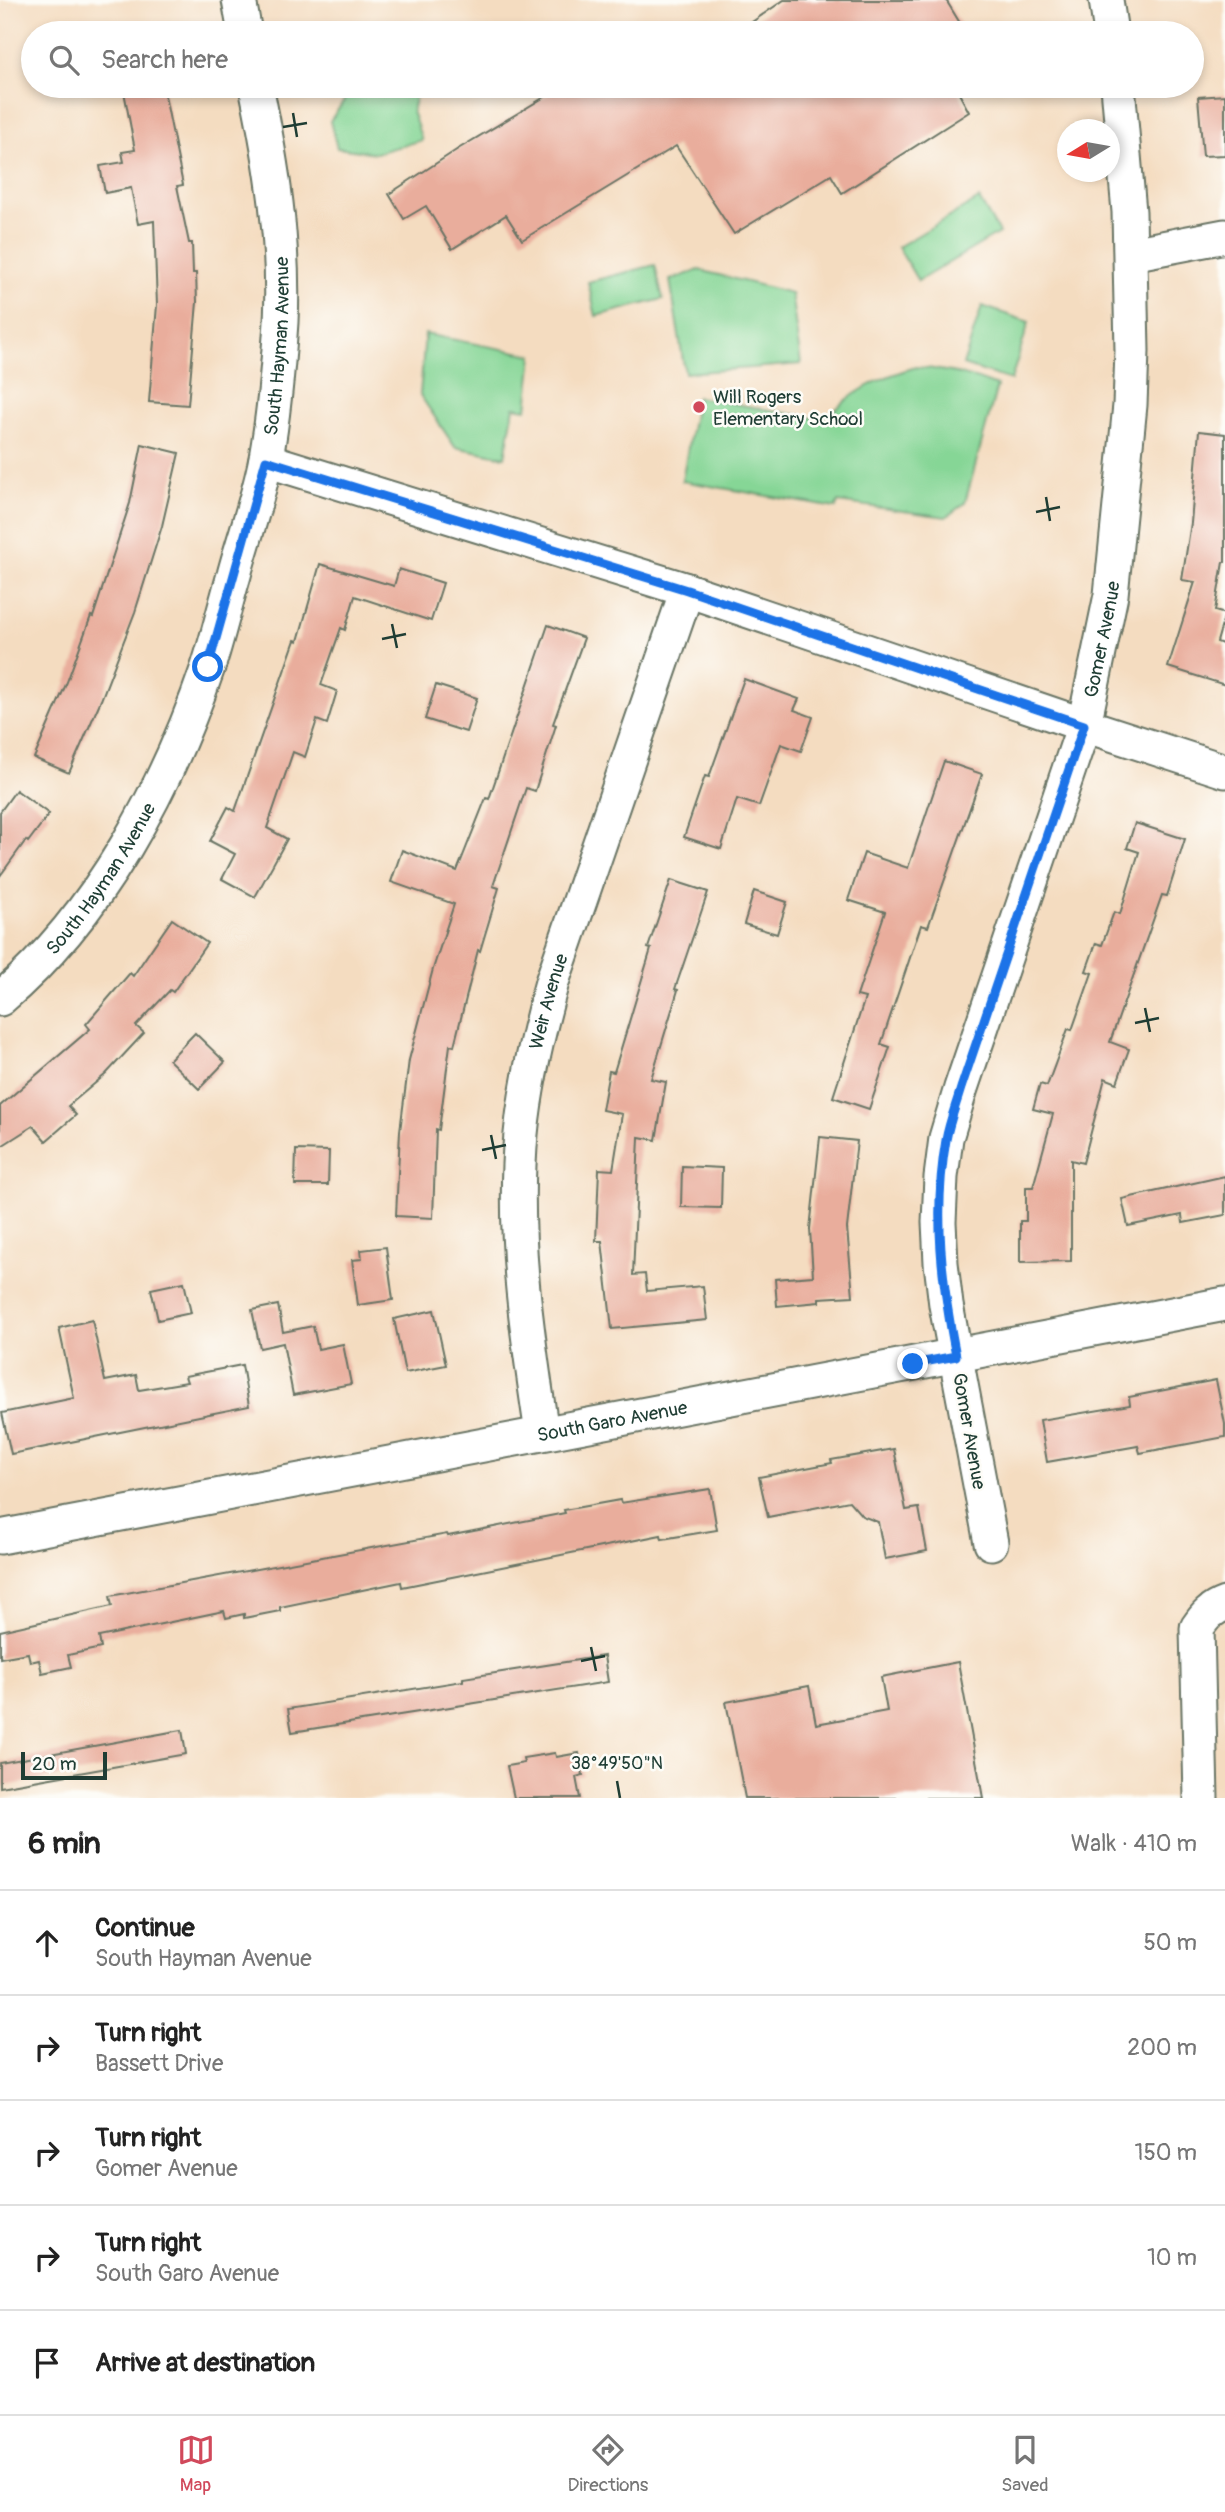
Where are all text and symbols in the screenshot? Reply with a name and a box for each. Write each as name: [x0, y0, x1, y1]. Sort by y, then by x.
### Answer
search box: [21, 21, 1204, 98]
icon: search: [45, 41, 83, 79]
text: Search here: [101, 44, 228, 76]
north arrow: [1057, 119, 1120, 182]
street label: South Hayman Avenue: [259, 255, 295, 437]
place label: Will Rogers Elementary School: [713, 385, 863, 431]
marker: Will Rogers Elementary School: [691, 399, 707, 415]
street label: Gomer Avenue: [1079, 580, 1125, 700]
route start: [192, 651, 223, 682]
street label: South Hayman Avenue: [41, 798, 162, 960]
street label: Weir Avenue: [524, 950, 574, 1052]
route end: [897, 1348, 928, 1379]
street label: Gomer Avenue: [947, 1371, 991, 1492]
street label: South Garo Avenue: [535, 1395, 690, 1448]
scale bar: [21, 1749, 107, 1781]
text: 20 m: [32, 1752, 77, 1776]
text: 38°49'50"N: [571, 1752, 663, 1775]
text: 6 min: [28, 1825, 101, 1862]
text: Walk · 410 m: [1071, 1829, 1197, 1858]
text: Continue: [95, 1912, 195, 1944]
icon: ahead: [28, 1924, 66, 1962]
text: 50 m: [1143, 1928, 1197, 1957]
text: South Hayman Avenue: [95, 1944, 312, 1973]
text: Turn right: [95, 2017, 201, 2049]
icon: right: [28, 2029, 66, 2067]
text: 200 m: [1127, 2033, 1197, 2062]
text: Bassett Drive: [95, 2049, 223, 2078]
text: Turn right: [95, 2122, 201, 2154]
icon: right: [28, 2134, 66, 2172]
text: 150 m: [1134, 2138, 1197, 2167]
text: Gomer Avenue: [95, 2154, 238, 2183]
text: Turn right: [95, 2227, 201, 2259]
icon: right: [28, 2239, 66, 2277]
text: 10 m: [1147, 2243, 1197, 2272]
text: South Garo Avenue: [95, 2259, 279, 2288]
icon: arrive: [28, 2344, 66, 2382]
text: Arrive at destination: [95, 2347, 315, 2379]
tab: Map: [177, 2431, 215, 2497]
tab: Directions: [568, 2431, 648, 2497]
tab: Saved: [1001, 2431, 1048, 2497]

